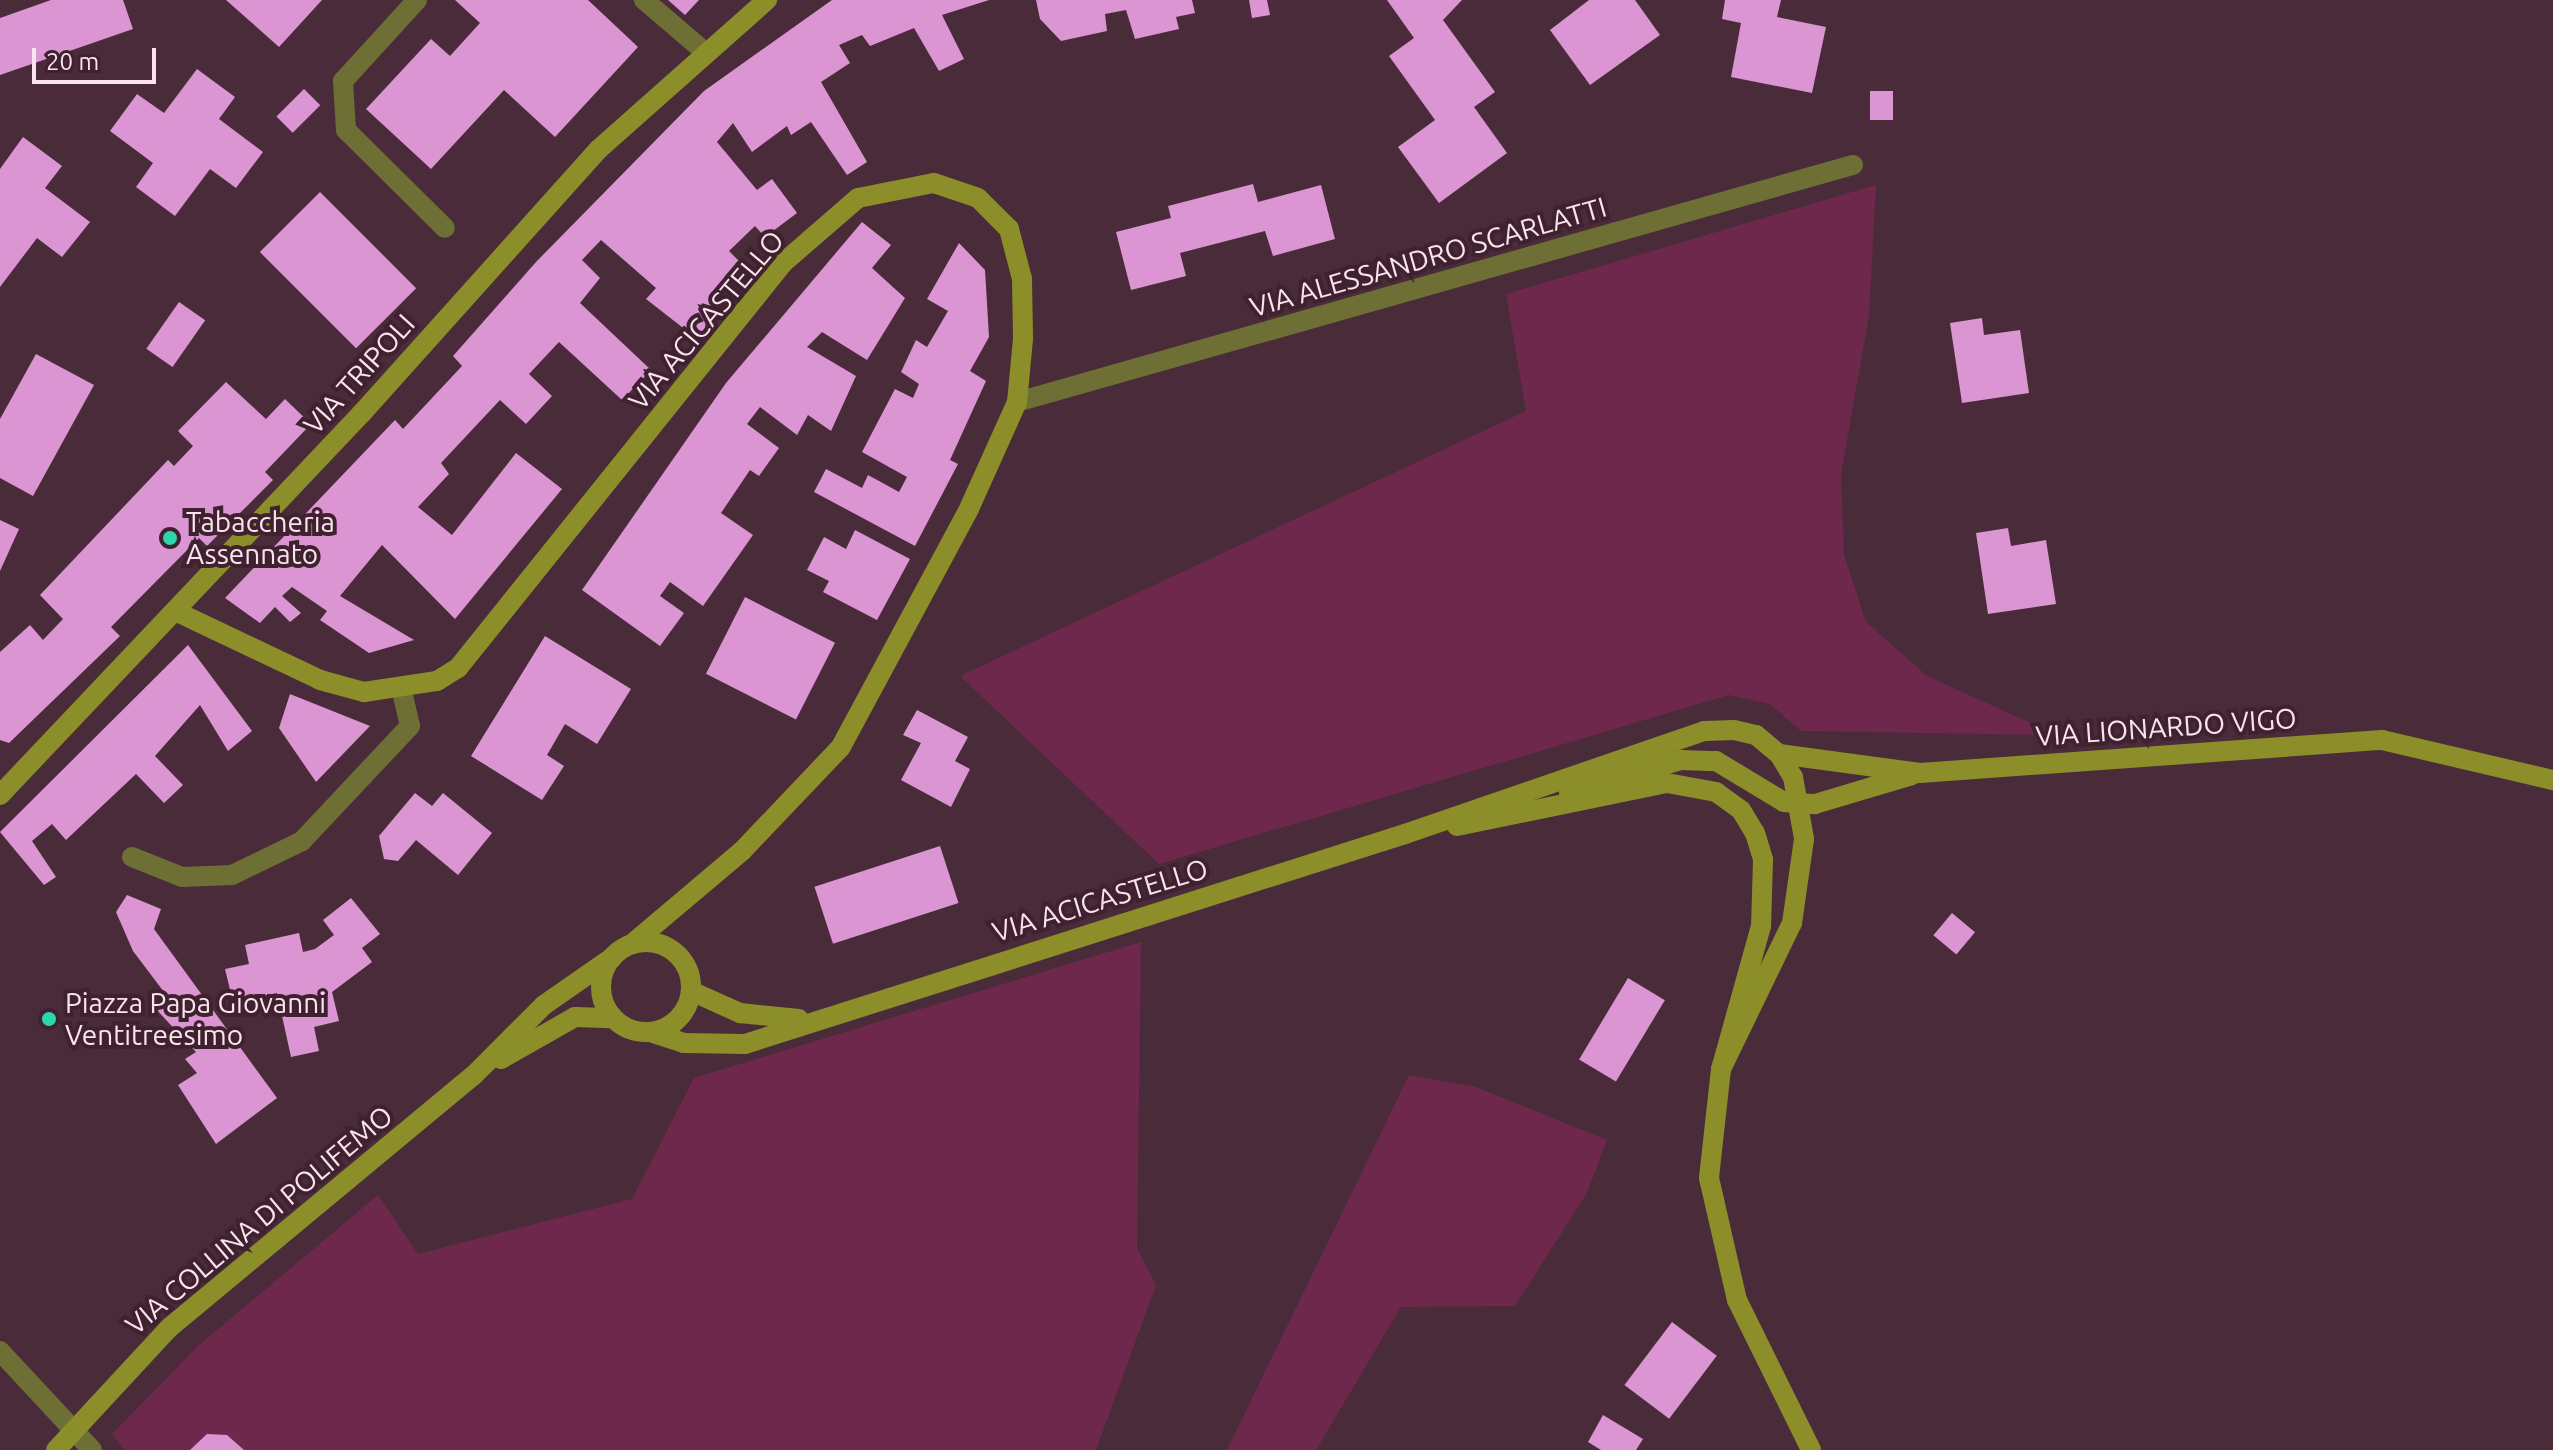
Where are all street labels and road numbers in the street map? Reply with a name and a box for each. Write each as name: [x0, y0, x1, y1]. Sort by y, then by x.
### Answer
street label: VIA ALESSANDRO SCARLATTI: [1246, 190, 1610, 324]
street label: VIA ACICASTELLO: [621, 224, 791, 416]
street label: VIA TRIPOLI: [296, 307, 422, 441]
street label: VIA LIONARDO VIGO: [2034, 701, 2298, 753]
street label: VIA ACICASTELLO: [988, 851, 1212, 949]
street label: VIA COLLINA DI POLIFEMO: [119, 1098, 399, 1342]

